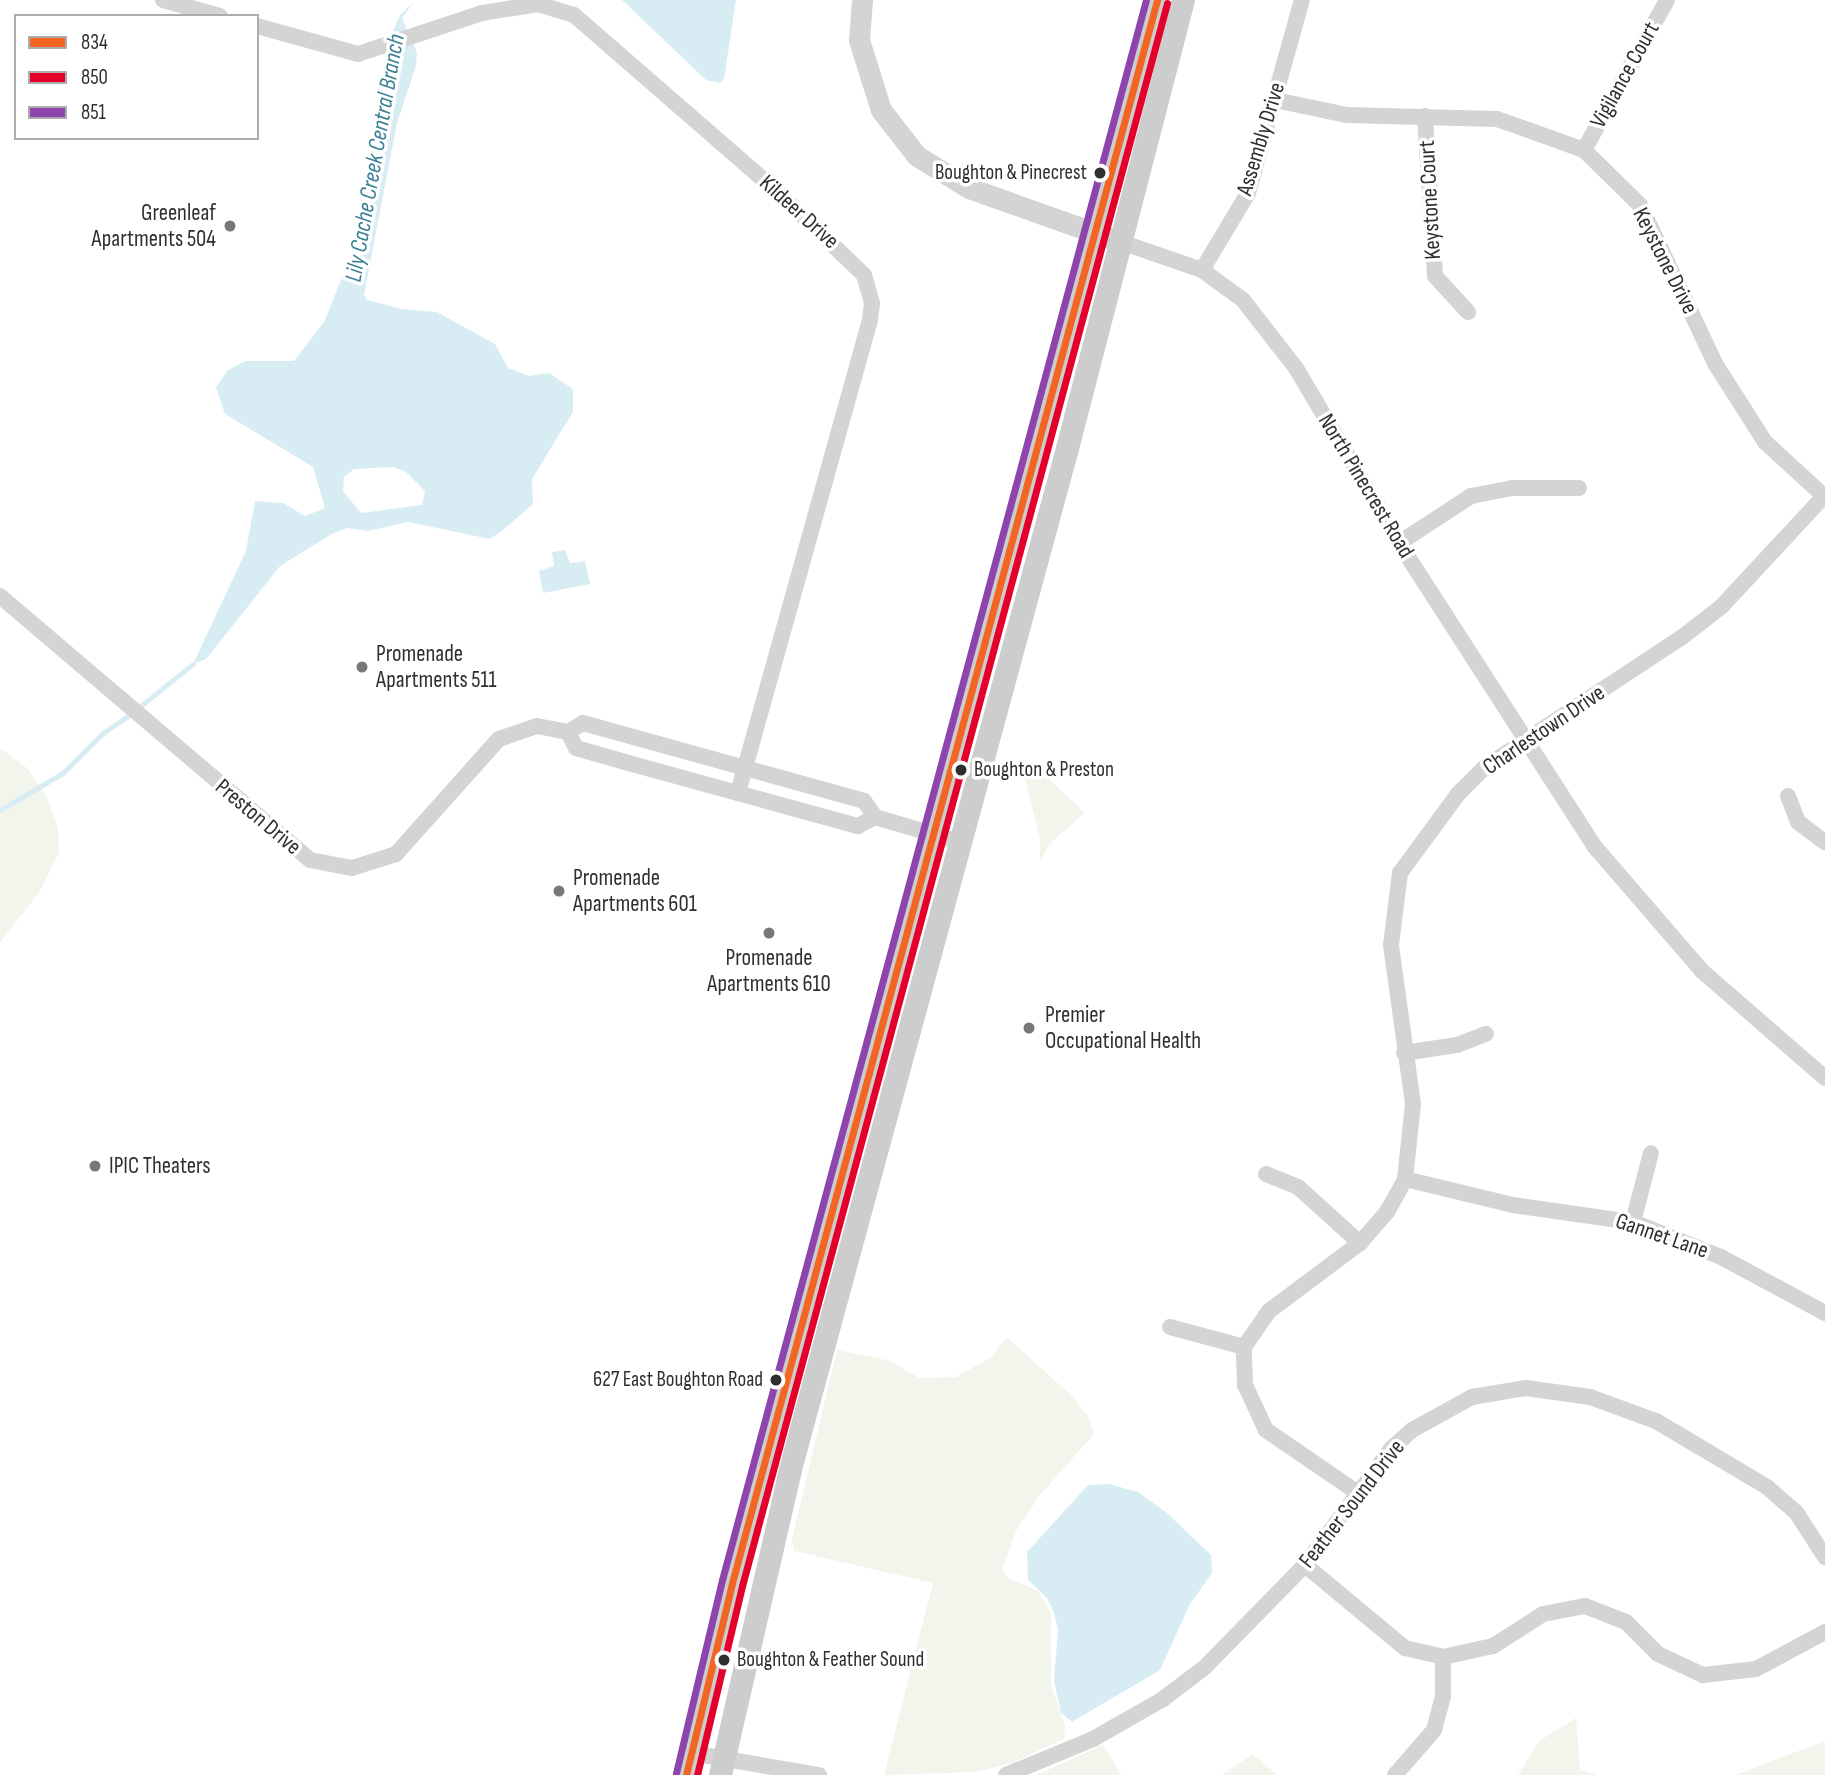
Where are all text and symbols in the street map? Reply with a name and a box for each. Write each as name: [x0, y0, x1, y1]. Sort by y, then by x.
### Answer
legend: [14, 14, 259, 140]
street label: Vigilance Court: [1585, 17, 1665, 133]
text: 834: [81, 30, 108, 55]
water label: Lily Cache Creek Central Branch: [339, 32, 411, 284]
text: 850: [81, 65, 108, 90]
street label: Assembly Drive: [1231, 79, 1291, 199]
text: 851: [81, 100, 106, 125]
street label: Keystone Court: [1413, 140, 1447, 260]
place label: Boughton & Pinecrest: [935, 160, 1087, 186]
marker: Boughton & Pinecrest: [1093, 166, 1107, 180]
street label: Kildeer Drive: [754, 169, 844, 255]
place label: Greenleaf Apartments 504: [92, 199, 216, 253]
street label: Keystone Drive: [1626, 203, 1704, 319]
marker: Greenleaf Apartments 504: [222, 218, 238, 234]
street label: North Pinecrest Road: [1312, 409, 1420, 563]
place label: Promenade Apartments 511: [376, 640, 497, 694]
marker: Promenade Apartments 511: [354, 659, 370, 675]
street label: Charlestown Drive: [1478, 679, 1610, 781]
place label: Boughton & Preston: [974, 757, 1114, 783]
marker: Boughton & Preston: [954, 763, 968, 777]
street label: Preston Drive: [209, 773, 307, 861]
place label: Promenade Apartments 601: [573, 864, 697, 918]
marker: Promenade Apartments 601: [551, 883, 567, 899]
marker: Promenade Apartments 610: [761, 925, 777, 941]
place label: Promenade Apartments 610: [707, 944, 831, 998]
place label: Premier Occupational Health: [1045, 1001, 1201, 1055]
marker: Premier Occupational Health: [1019, 1018, 1039, 1038]
place label: IPIC Theaters: [109, 1152, 210, 1180]
marker: IPIC Theaters: [87, 1158, 103, 1174]
street label: Gannet Lane: [1612, 1207, 1712, 1265]
place label: 627 East Boughton Road: [593, 1367, 763, 1393]
marker: 627 East Boughton Road: [769, 1373, 783, 1387]
street label: Feather Sound Drive: [1293, 1434, 1411, 1574]
place label: Boughton & Feather Sound: [737, 1647, 924, 1673]
marker: Boughton & Feather Sound: [717, 1653, 731, 1667]

